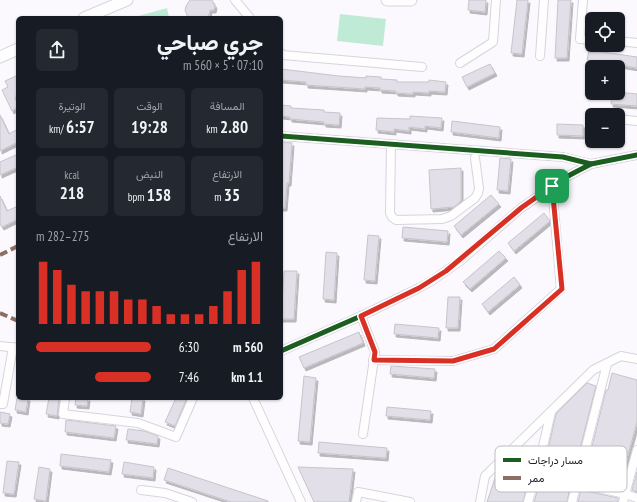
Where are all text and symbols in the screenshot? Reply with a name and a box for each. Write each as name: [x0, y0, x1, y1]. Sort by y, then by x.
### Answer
map controls: [585, 12, 625, 148]
button: locate: [585, 12, 625, 52]
text: جري صباحي: [157, 28, 263, 56]
button: share: [36, 29, 78, 71]
text: 07:10 · 5 × 560 m: [183, 57, 263, 74]
button: +: [585, 60, 625, 100]
text: الوتيرة: [58, 99, 85, 113]
text: الوقت: [137, 99, 162, 113]
text: المسافة: [210, 99, 245, 113]
button: −: [585, 108, 625, 148]
text: 6:57: [66, 116, 95, 138]
text: 19:28: [131, 116, 168, 138]
text: 2.80: [220, 116, 248, 138]
text: /km: [49, 122, 66, 136]
text: km: [206, 122, 220, 136]
text: النبض: [136, 167, 163, 181]
text: الارتفاع: [212, 167, 242, 181]
text: kcal: [64, 168, 79, 182]
pin: [535, 169, 569, 203]
icon: arrive: [541, 175, 563, 197]
text: 218: [60, 182, 84, 204]
text: 158: [147, 184, 171, 206]
text: 35: [224, 184, 240, 206]
text: bpm: [128, 190, 147, 204]
text: m: [214, 190, 224, 204]
text: 275–282 m: [36, 228, 89, 245]
text: الارتفاع: [228, 228, 263, 245]
text: 6:30: [179, 339, 199, 356]
text: 560 m: [233, 339, 263, 356]
text: 7:46: [179, 369, 199, 386]
text: 1.1 km: [231, 369, 263, 386]
legend: [495, 446, 627, 492]
text: مسار دراجات: [528, 453, 583, 467]
text: ممر: [527, 471, 545, 485]

